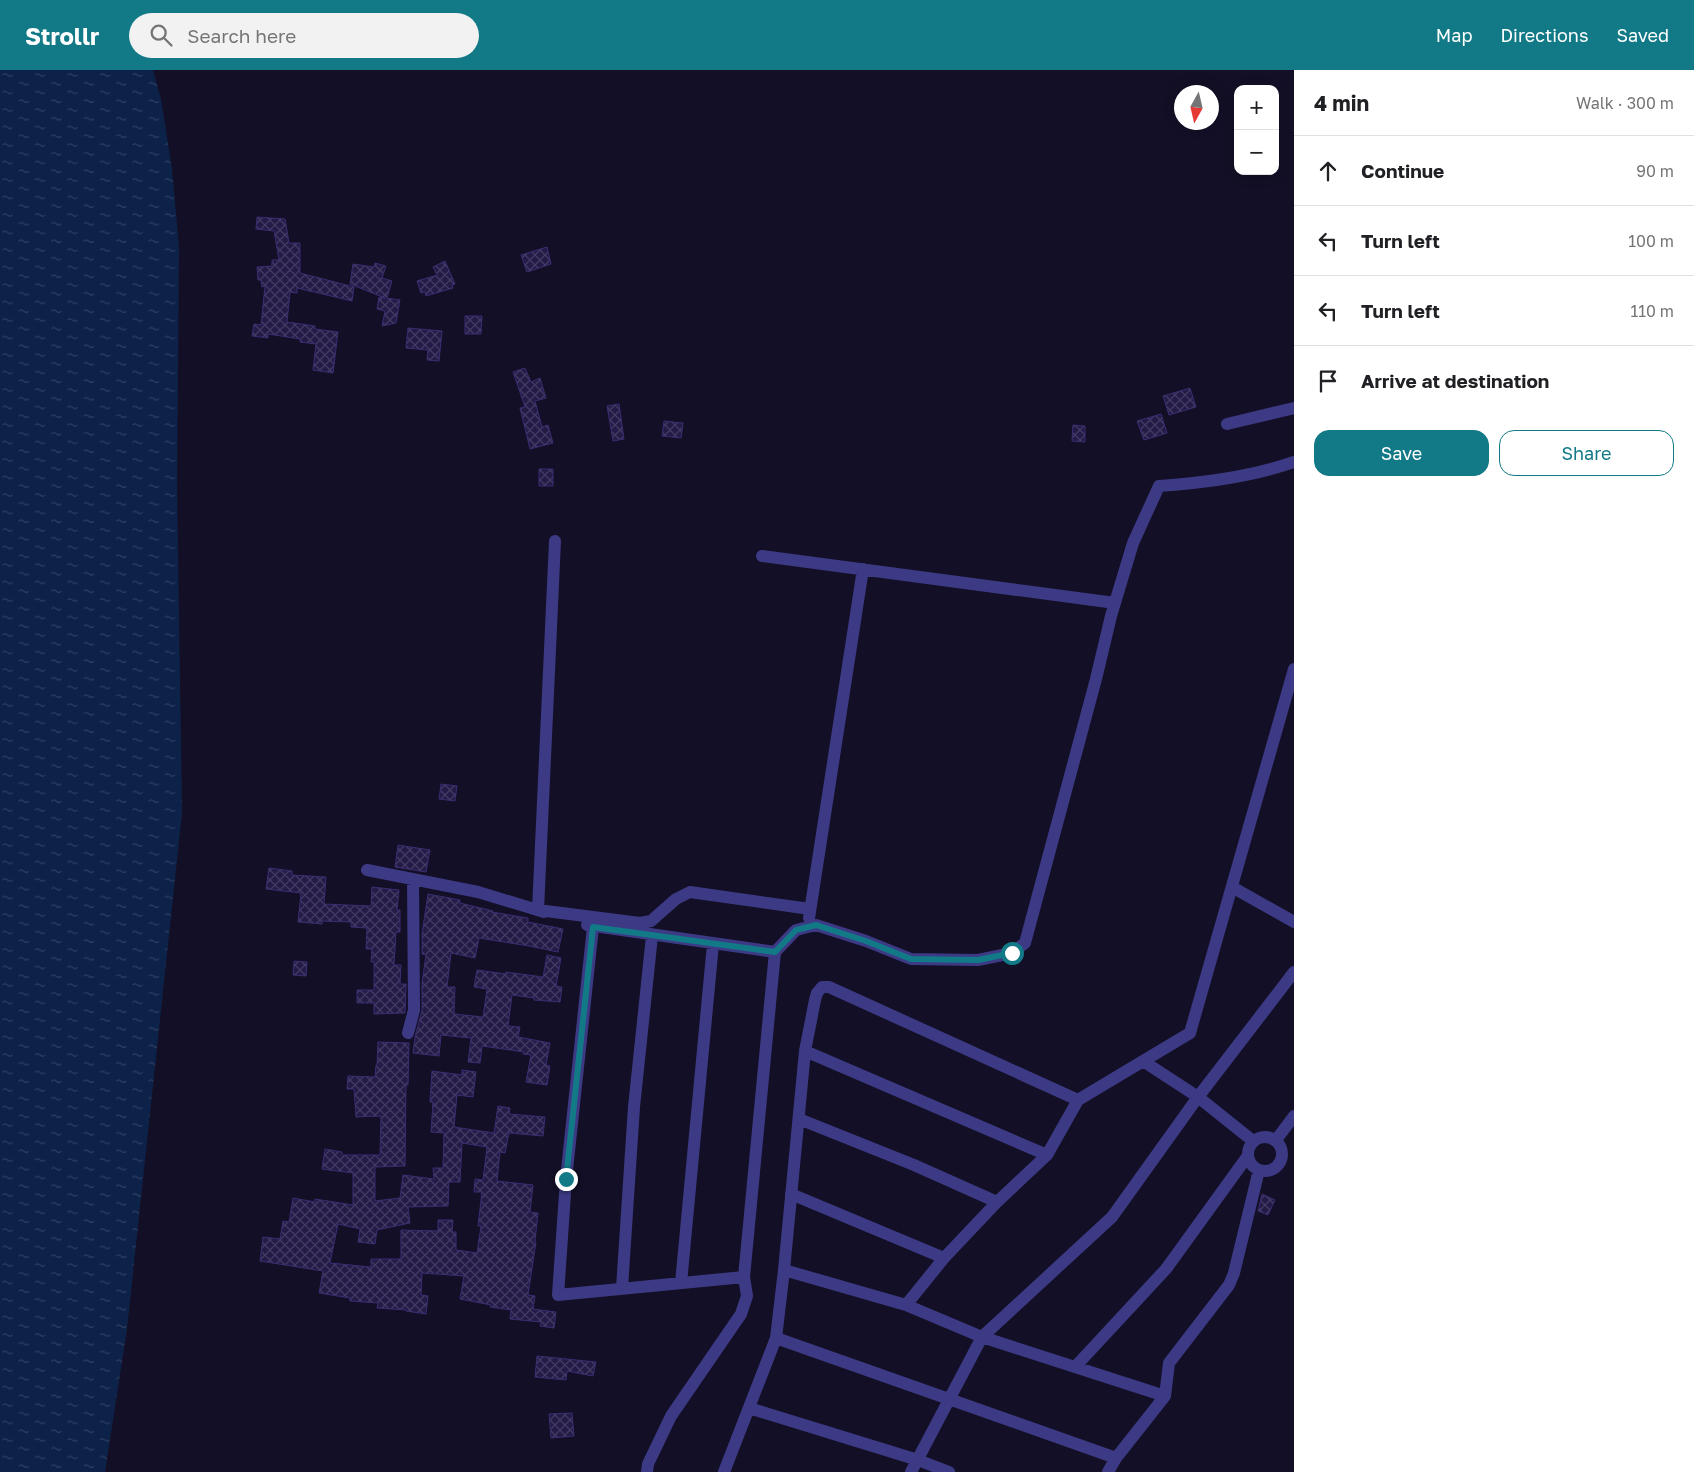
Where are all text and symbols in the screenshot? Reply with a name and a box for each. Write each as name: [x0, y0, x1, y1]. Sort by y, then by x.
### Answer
search box: [129, 13, 479, 58]
text: Strollr: [25, 21, 99, 50]
icon: search: [147, 21, 175, 49]
text: Search here: [187, 24, 296, 47]
text: Map: [1436, 24, 1472, 46]
text: Directions: [1500, 24, 1588, 46]
text: Saved: [1616, 24, 1669, 46]
north arrow: [1174, 85, 1219, 130]
map controls: [1234, 85, 1279, 175]
button: +: [1234, 85, 1279, 130]
text: 4 min: [1314, 90, 1369, 116]
text: Walk · 300 m: [1576, 93, 1674, 113]
button: −: [1234, 130, 1279, 175]
icon: ahead: [1314, 157, 1342, 185]
text: Continue: [1361, 159, 1444, 182]
text: 90 m: [1636, 161, 1674, 181]
icon: left: [1314, 227, 1342, 255]
text: Turn left: [1361, 229, 1440, 252]
text: 100 m: [1628, 231, 1674, 251]
icon: left: [1314, 297, 1342, 325]
text: Turn left: [1361, 299, 1440, 322]
text: 110 m: [1630, 301, 1674, 321]
icon: arrive: [1314, 367, 1342, 395]
text: Arrive at destination: [1361, 369, 1549, 392]
button: Save: [1314, 430, 1489, 476]
button: Share: [1499, 430, 1674, 476]
route start: [1001, 942, 1024, 965]
route end: [555, 1168, 578, 1191]

